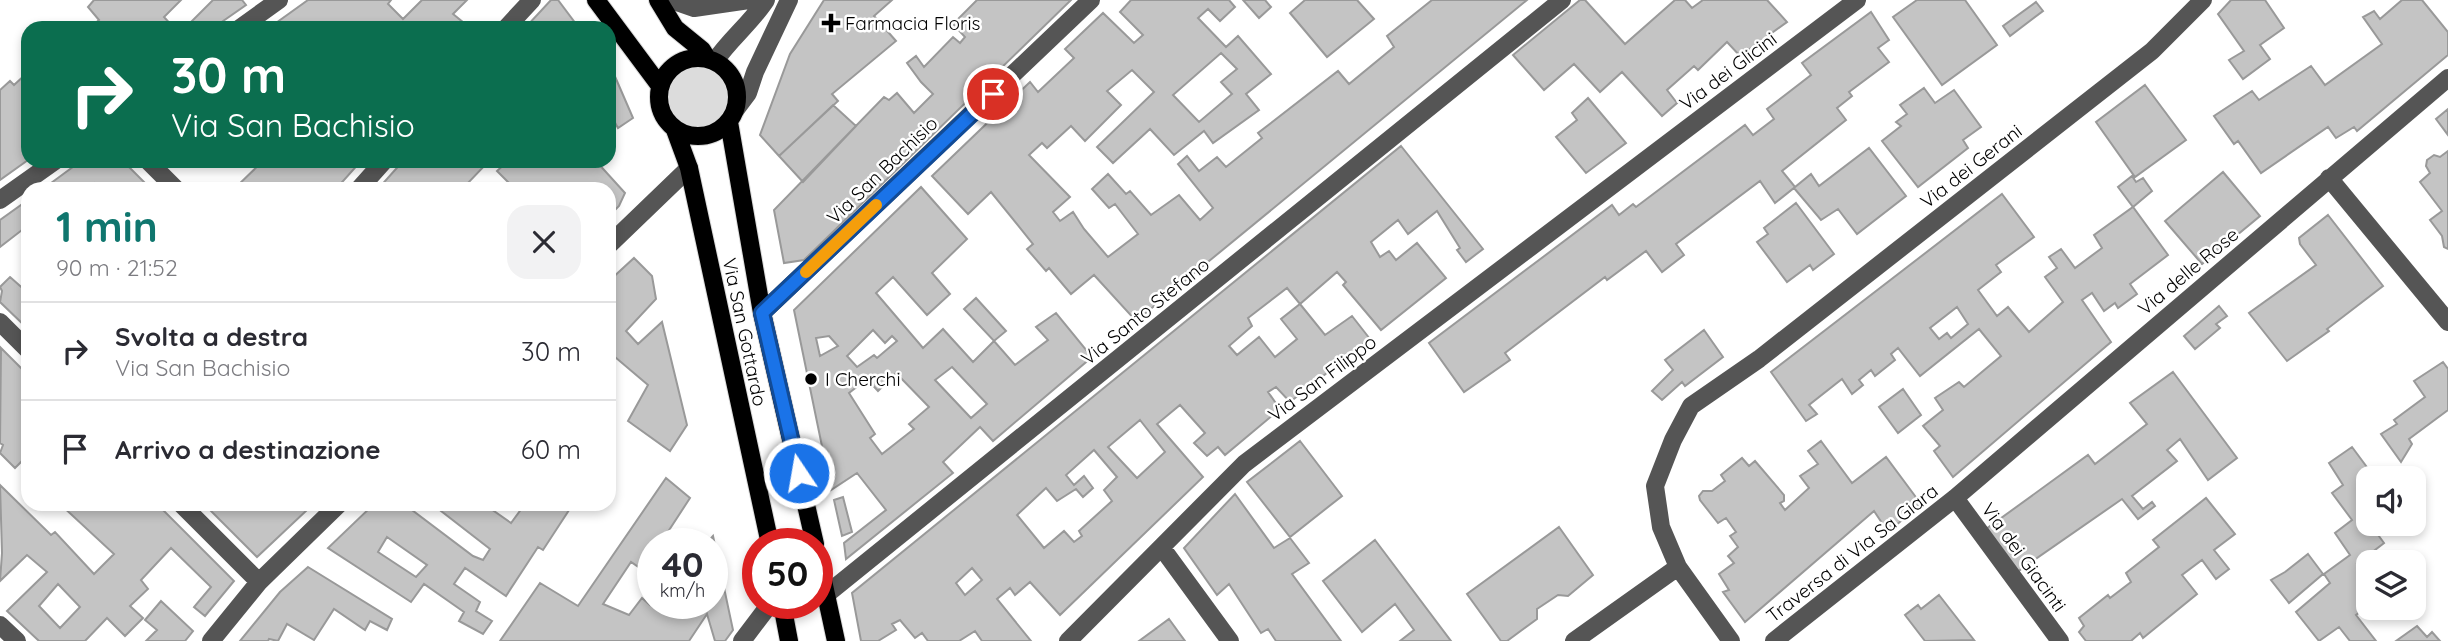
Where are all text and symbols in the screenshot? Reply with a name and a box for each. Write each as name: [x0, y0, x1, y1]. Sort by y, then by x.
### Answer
place label: Farmacia Floris: [845, 11, 980, 35]
marker: Farmacia Floris: [823, 15, 839, 31]
street label: Via dei Glicini: [1675, 27, 1781, 115]
text: 30 m: [171, 44, 286, 105]
icon: right: [56, 49, 147, 140]
pin: [963, 64, 1023, 124]
icon: arrive: [974, 75, 1012, 113]
text: Via San Bachisio: [171, 105, 415, 145]
street label: Via San Bachisio: [822, 111, 942, 229]
street label: Via dei Gerani: [1915, 119, 2027, 213]
text: 1 min: [56, 200, 158, 253]
button: close: [507, 205, 581, 279]
street label: Via delle Rose: [2133, 222, 2243, 320]
street label: Via Santo Stefano: [1076, 252, 1214, 370]
text: 90 m · 21:52: [56, 253, 178, 282]
street label: Via San Gottardo: [718, 256, 772, 408]
text: Svolta a destra: [115, 320, 308, 353]
street label: Via San Filippo: [1263, 329, 1381, 427]
icon: right: [56, 332, 94, 370]
text: 30 m: [521, 335, 581, 368]
text: Via San Bachisio: [115, 353, 290, 382]
place label: I Cherchi: [825, 367, 900, 391]
marker: I Cherchi: [803, 371, 819, 387]
icon: arrive: [56, 430, 94, 468]
text: Arrivo a destinazione: [115, 433, 381, 466]
text: 60 m: [521, 433, 581, 466]
position arrow: [762, 436, 836, 510]
map controls: [2356, 466, 2426, 620]
button: sound: [2356, 466, 2426, 536]
street label: Traversa di Via Sa Giara: [1761, 478, 1943, 628]
street label: Via dei Giacinti: [1976, 498, 2072, 616]
speed limit sign: 50: [742, 528, 833, 619]
text: 40: [661, 542, 704, 586]
button: layers: [2356, 550, 2426, 620]
text: km/h: [660, 579, 705, 602]

